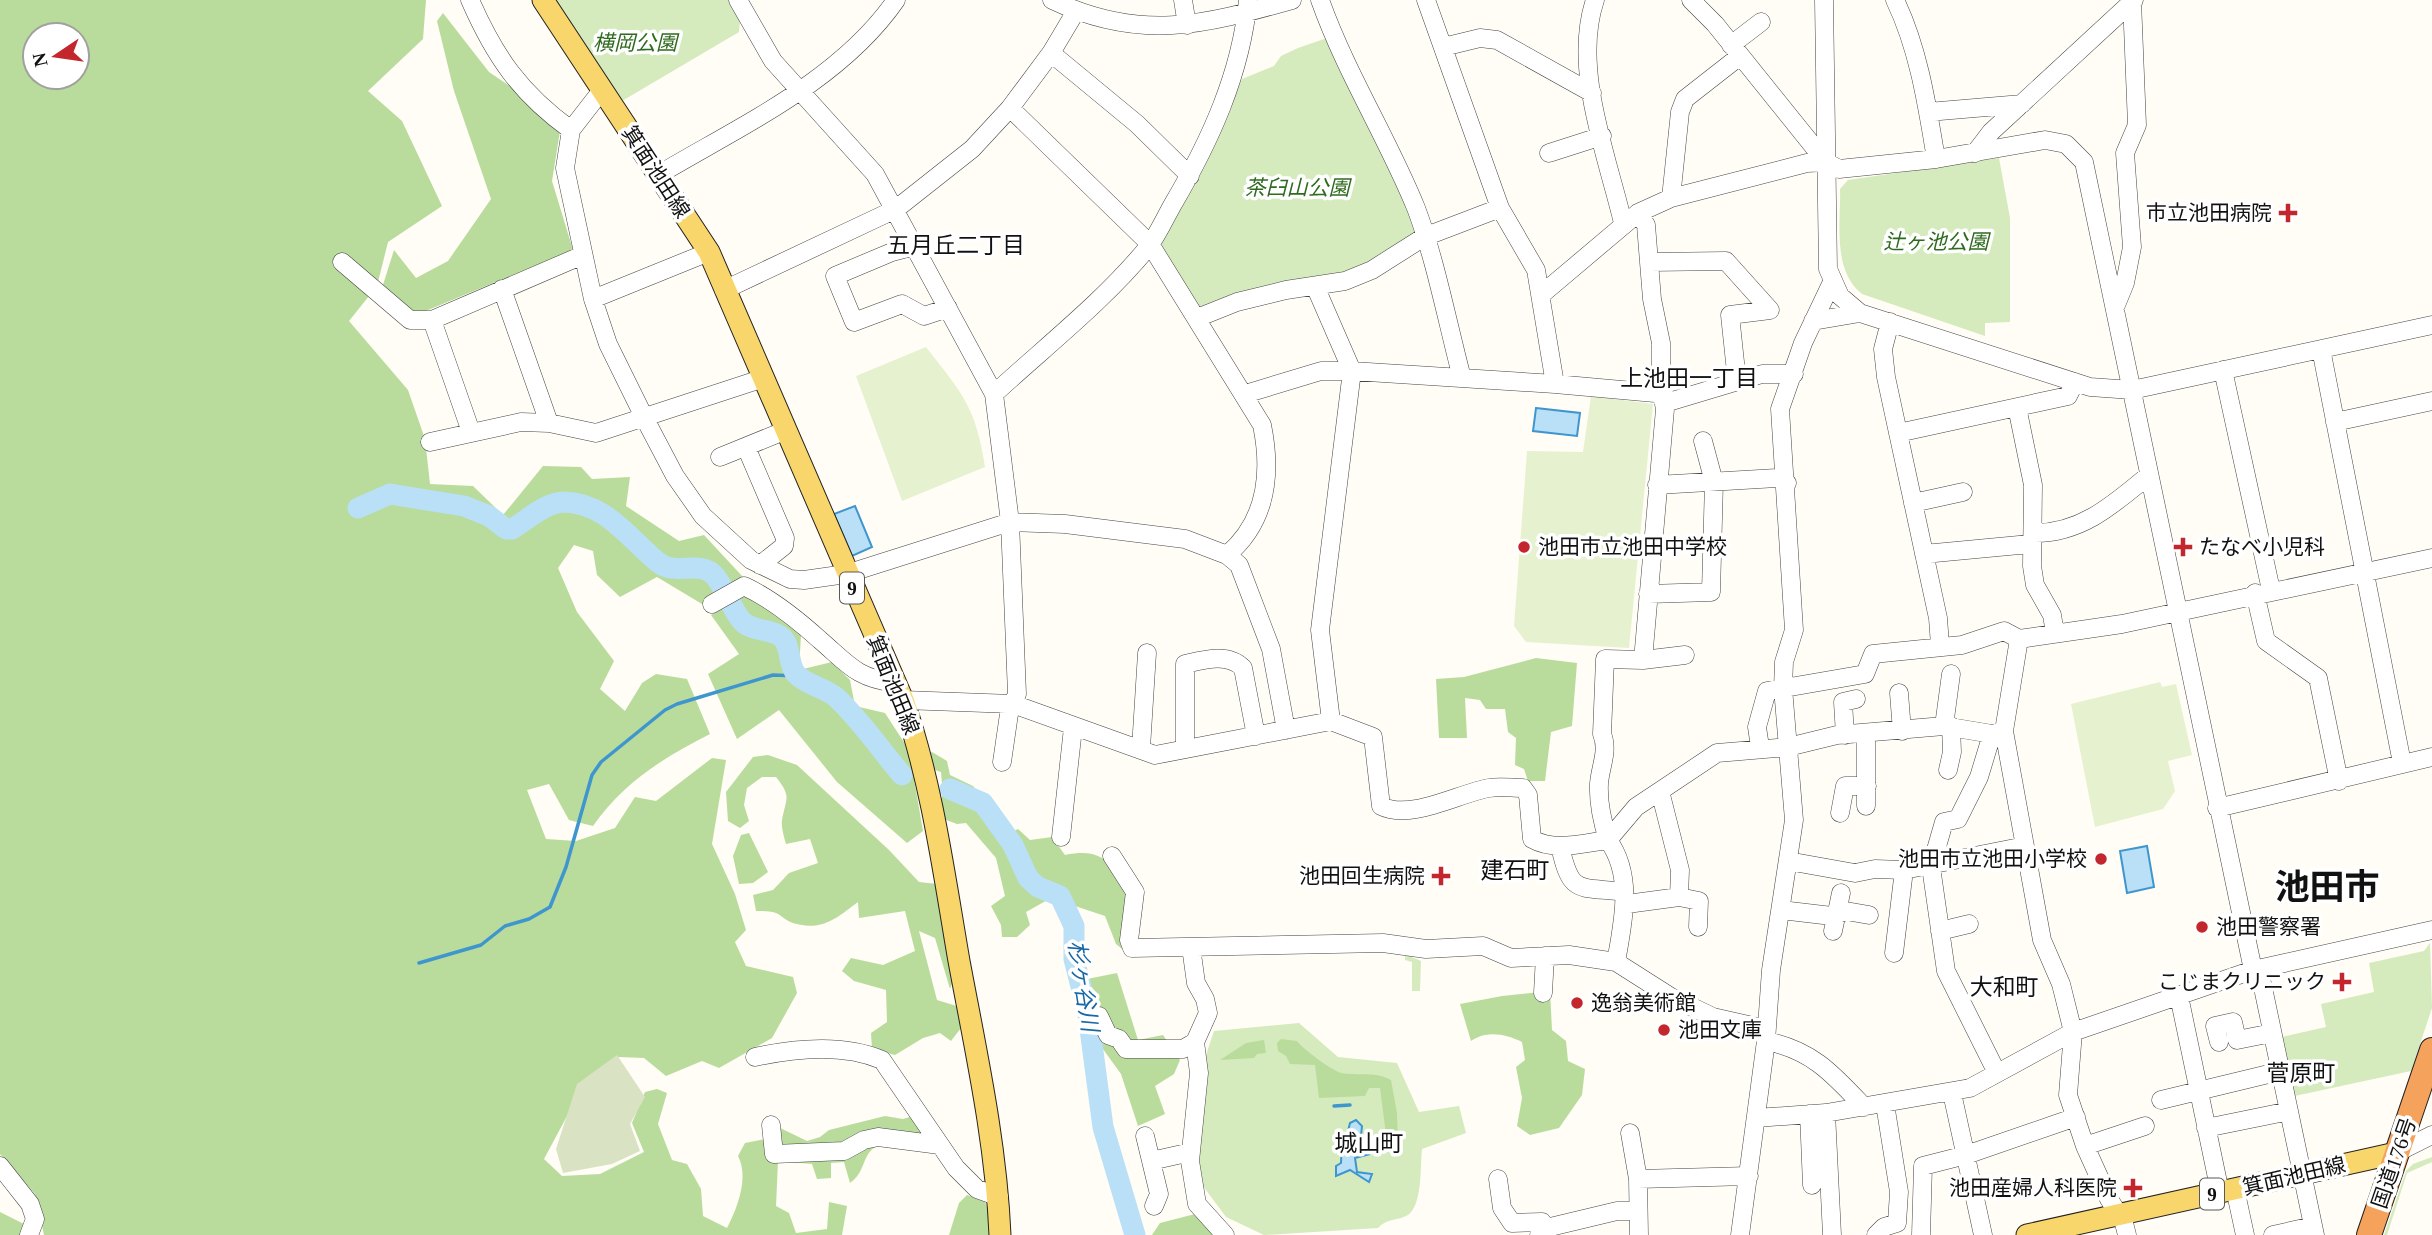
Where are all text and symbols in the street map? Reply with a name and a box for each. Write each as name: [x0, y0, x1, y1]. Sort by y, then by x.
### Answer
north arrow: [21, 21, 91, 91]
park label: 横岡公園: [593, 31, 680, 55]
text: N: [28, 50, 52, 69]
street label: 箕面池田線: [617, 121, 695, 223]
park label: 茶臼山公園: [1245, 176, 1352, 200]
place label: 市立池田病院: [2146, 201, 2272, 225]
marker: 市立池田病院: [2278, 203, 2298, 223]
park label: 辻ヶ池公園: [1884, 230, 1991, 254]
district label: 五月丘二丁目: [887, 233, 1025, 258]
district label: 上池田一丁目: [1620, 366, 1758, 391]
place label: 池田市立池田中学校: [1538, 535, 1727, 559]
place label: たなべ小児科: [2199, 535, 2325, 559]
marker: たなべ小児科: [2173, 537, 2193, 557]
marker: 池田市立池田中学校: [1516, 539, 1532, 555]
road number: 9: [840, 572, 864, 604]
street label: 箕面池田線: [862, 632, 924, 738]
place label: 池田市立池田小学校: [1898, 847, 2087, 871]
marker: 池田市立池田小学校: [2093, 851, 2109, 867]
district label: 建石町: [1481, 858, 1550, 883]
place label: 池田回生病院: [1299, 864, 1425, 888]
marker: 池田回生病院: [1431, 866, 1451, 886]
district label: 池田市: [2274, 868, 2380, 907]
place label: 池田警察署: [2216, 915, 2321, 939]
marker: 池田警察署: [2194, 919, 2210, 935]
water label: 杉ヶ谷川: [1063, 939, 1103, 1036]
place label: こじまクリニック: [2158, 970, 2326, 994]
marker: こじまクリニック: [2332, 972, 2352, 992]
district label: 大和町: [1970, 975, 2039, 1000]
place label: 逸翁美術館: [1591, 991, 1696, 1015]
marker: 逸翁美術館: [1569, 995, 1585, 1011]
place label: 池田文庫: [1678, 1018, 1762, 1042]
marker: 池田文庫: [1656, 1022, 1672, 1038]
district label: 菅原町: [2267, 1061, 2336, 1086]
street label: 国道176号: [2367, 1114, 2421, 1212]
district label: 城山町: [1335, 1131, 1404, 1156]
street label: 箕面池田線: [2240, 1152, 2348, 1200]
place label: 池田産婦人科医院: [1949, 1176, 2117, 1200]
marker: 池田産婦人科医院: [2123, 1178, 2143, 1198]
road number: 9: [2200, 1178, 2224, 1210]

